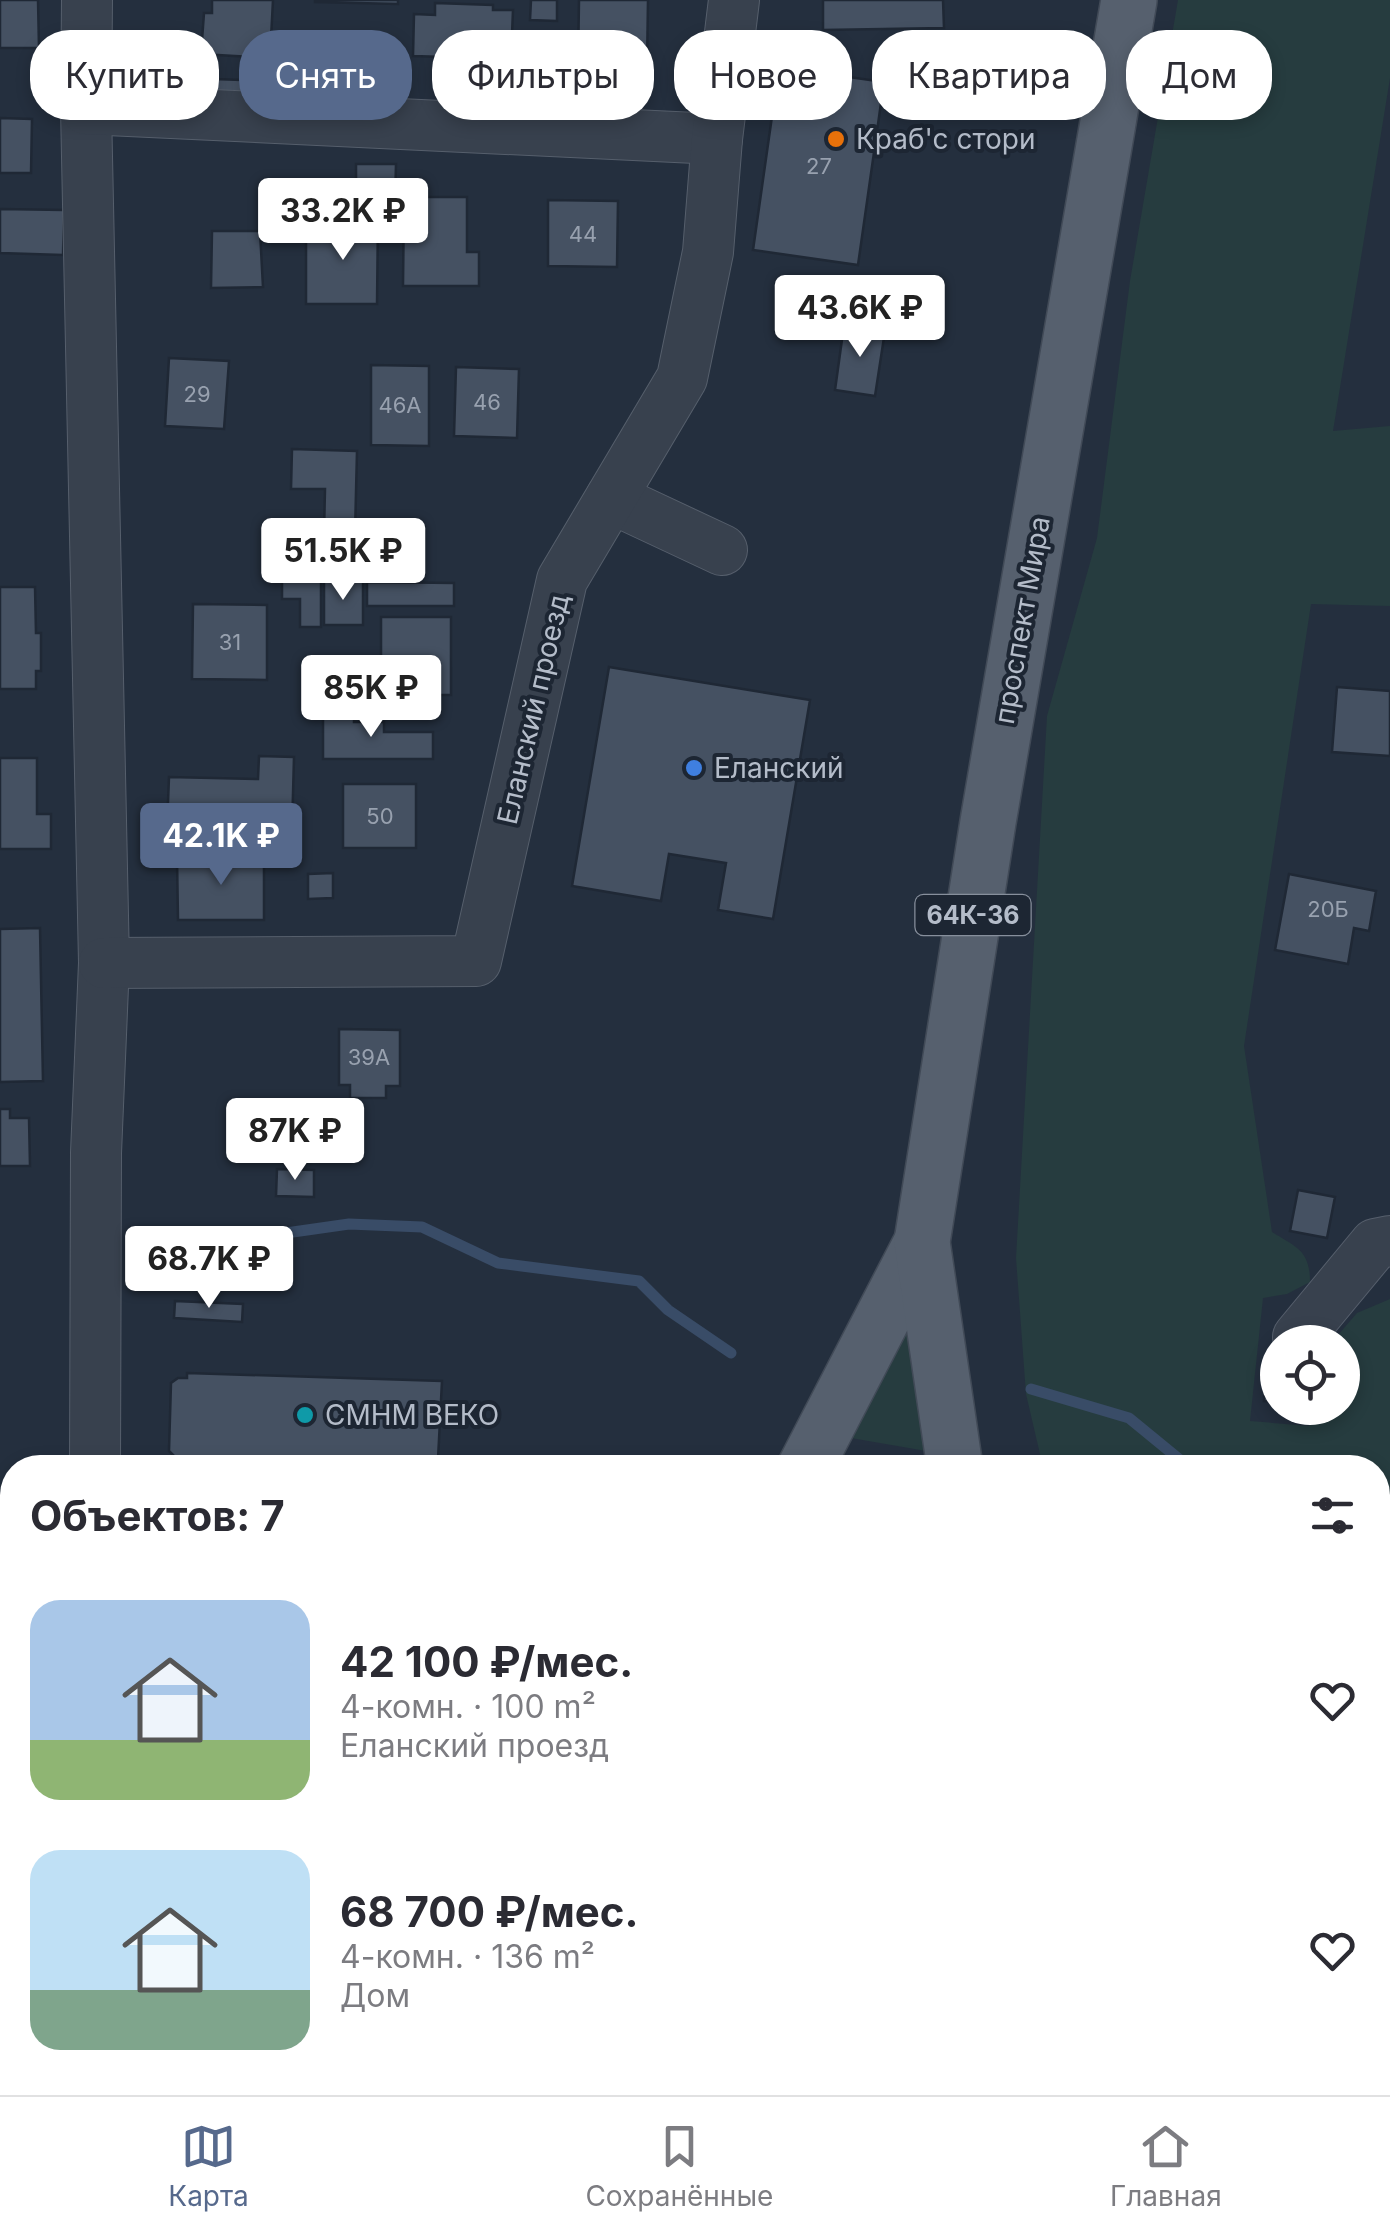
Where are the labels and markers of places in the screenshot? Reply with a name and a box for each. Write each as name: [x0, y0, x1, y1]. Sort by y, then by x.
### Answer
place label: Краб'с стори: [856, 122, 1035, 156]
marker: Краб'с стори: [825, 128, 847, 150]
pin: 33.2K ₽: [251, 178, 435, 263]
pin: 43.6K ₽: [768, 275, 952, 360]
pin: 51.5K ₽: [251, 518, 435, 603]
pin: 85K ₽: [301, 655, 441, 740]
place label: Еланский: [714, 751, 844, 785]
marker: Еланский: [683, 757, 705, 779]
pin: 42.1K ₽: [129, 803, 313, 888]
pin: 87K ₽: [225, 1098, 365, 1183]
pin: 68.7K ₽: [117, 1226, 301, 1311]
place label: СМНМ ВЕКО: [325, 1398, 499, 1432]
marker: СМНМ ВЕКО: [294, 1404, 316, 1426]

